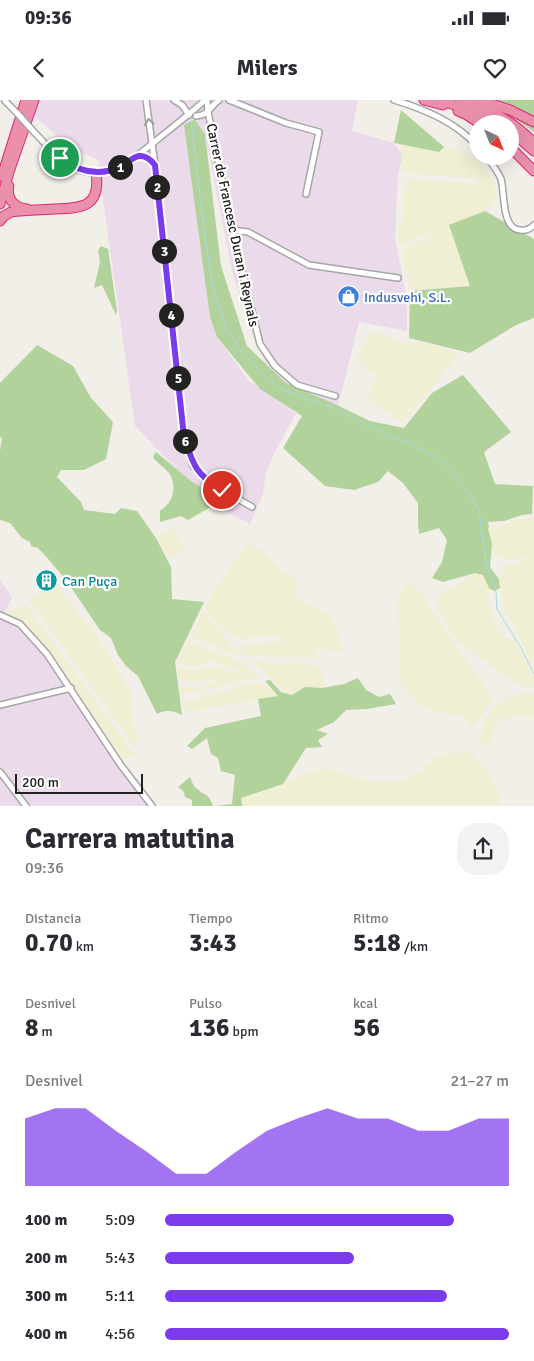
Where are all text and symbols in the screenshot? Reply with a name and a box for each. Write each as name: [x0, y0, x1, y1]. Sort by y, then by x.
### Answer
text: 09:36: [25, 6, 72, 30]
icon: back: [25, 54, 53, 82]
text: Milers: [237, 54, 297, 81]
icon: heart: [481, 54, 509, 82]
north arrow: [469, 115, 519, 165]
map controls: [469, 115, 519, 165]
one-way arrow: [144, 118, 154, 126]
street label: Carrer de Francesc Duran i Reynals: [203, 122, 262, 328]
pin: [39, 137, 81, 179]
icon: arrive: [46, 144, 74, 172]
pin: 1: [108, 154, 132, 180]
text: 1: [117, 159, 124, 176]
pin: 2: [144, 174, 170, 200]
text: 2: [154, 179, 161, 196]
pin: 3: [152, 238, 176, 264]
text: 3: [161, 243, 168, 260]
shop icon: Indusvehi, S.L.: [336, 285, 360, 309]
place label: Indusvehi, S.L.: [364, 289, 451, 306]
pin: 4: [158, 302, 184, 328]
text: 4: [168, 307, 175, 324]
pin: 5: [166, 366, 190, 390]
text: 5: [175, 370, 182, 387]
pin: 6: [172, 428, 198, 454]
text: 6: [182, 433, 189, 450]
pin: [201, 469, 243, 511]
icon: check: [208, 476, 236, 504]
building icon: Can Puça: [34, 569, 58, 593]
place label: Can Puça: [62, 573, 117, 590]
scale bar: [15, 771, 142, 794]
text: 200 m: [22, 774, 59, 791]
text: Carrera matutina: [25, 822, 235, 856]
button: share: [457, 823, 509, 875]
text: 09:36: [25, 858, 64, 878]
text: Distancia: [25, 910, 81, 927]
text: Tiempo: [189, 910, 233, 927]
text: Ritmo: [353, 910, 388, 927]
text: 0.70: [25, 927, 73, 958]
text: 3:43: [189, 927, 237, 958]
text: 5:18: [353, 927, 401, 958]
text: km: [73, 938, 94, 955]
text: /km: [401, 938, 428, 955]
text: Desnivel: [25, 995, 76, 1012]
text: Pulso: [189, 995, 222, 1012]
text: kcal: [353, 995, 378, 1012]
text: 8: [25, 1012, 39, 1043]
text: 136: [189, 1012, 230, 1043]
text: 56: [353, 1012, 380, 1043]
text: m: [39, 1023, 53, 1040]
text: bpm: [230, 1023, 259, 1040]
text: Desnivel: [25, 1071, 83, 1091]
text: 21–27 m: [451, 1071, 509, 1091]
text: 100 m: [25, 1210, 67, 1230]
text: 5:09: [105, 1210, 135, 1230]
text: 200 m: [25, 1248, 67, 1268]
text: 5:43: [105, 1248, 135, 1268]
text: 300 m: [25, 1286, 67, 1306]
text: 5:11: [105, 1286, 135, 1306]
text: 400 m: [25, 1324, 67, 1344]
text: 4:56: [105, 1324, 135, 1344]

